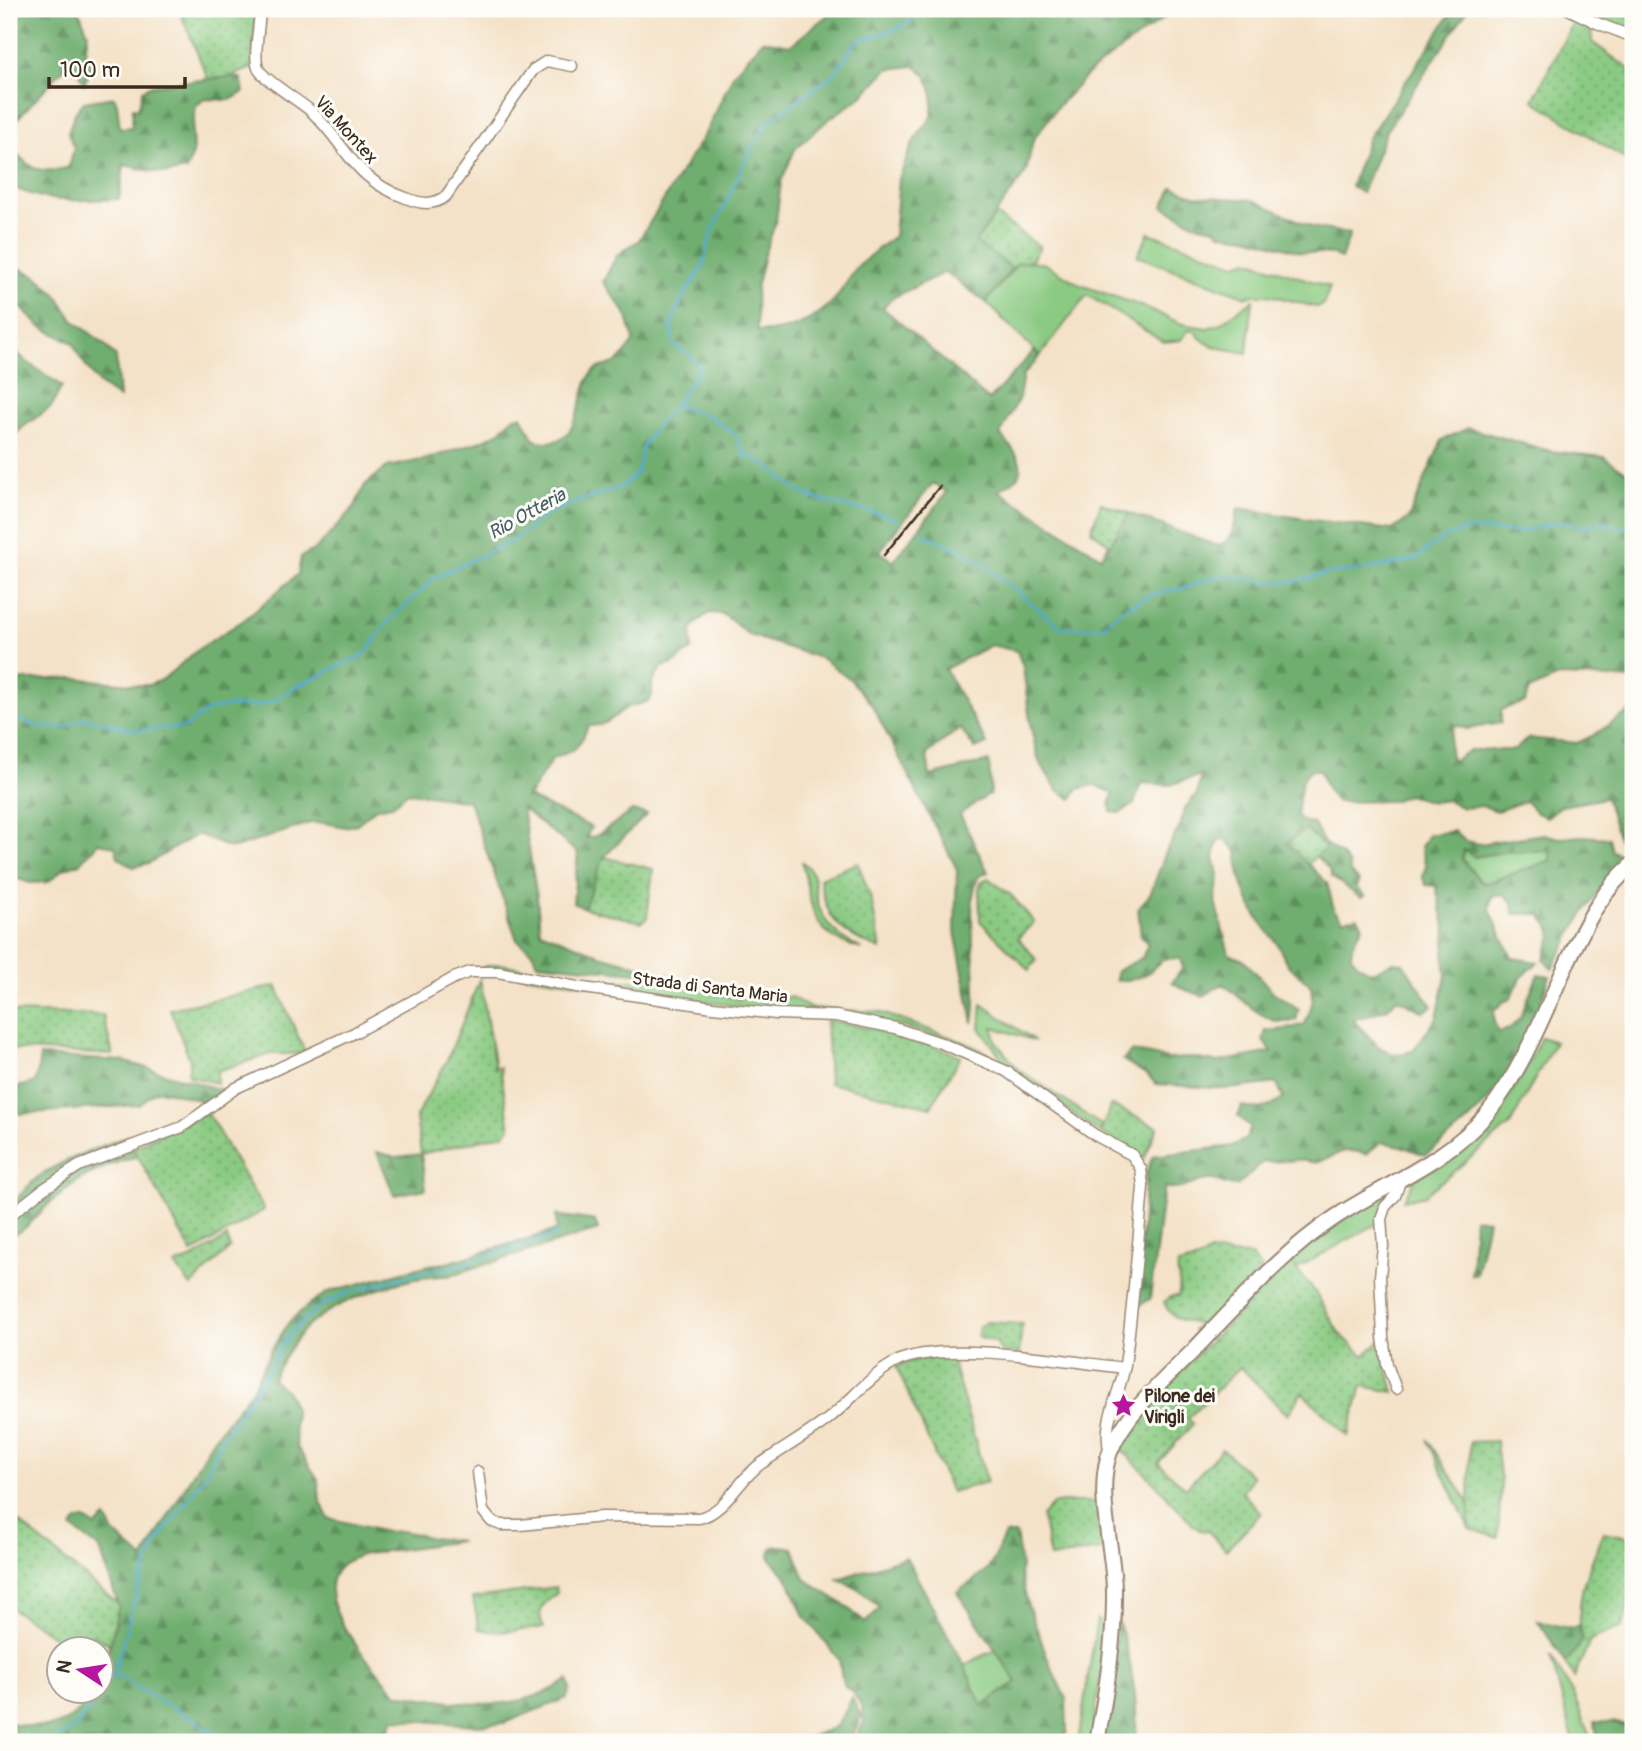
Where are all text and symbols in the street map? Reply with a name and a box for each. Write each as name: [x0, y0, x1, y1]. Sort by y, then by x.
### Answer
scale bar: [49, 46, 186, 90]
text: 100 m: [60, 57, 120, 84]
street label: Via Montex: [309, 91, 383, 169]
water label: Rio Otteria: [484, 482, 571, 545]
street label: Strada di Santa Maria: [631, 967, 789, 1009]
place label: Pilone dei Virigli: [1144, 1385, 1215, 1429]
place icon: Pilone dei Virigli: [1110, 1392, 1138, 1420]
north arrow: [46, 1636, 116, 1706]
text: N: [51, 1658, 77, 1675]

